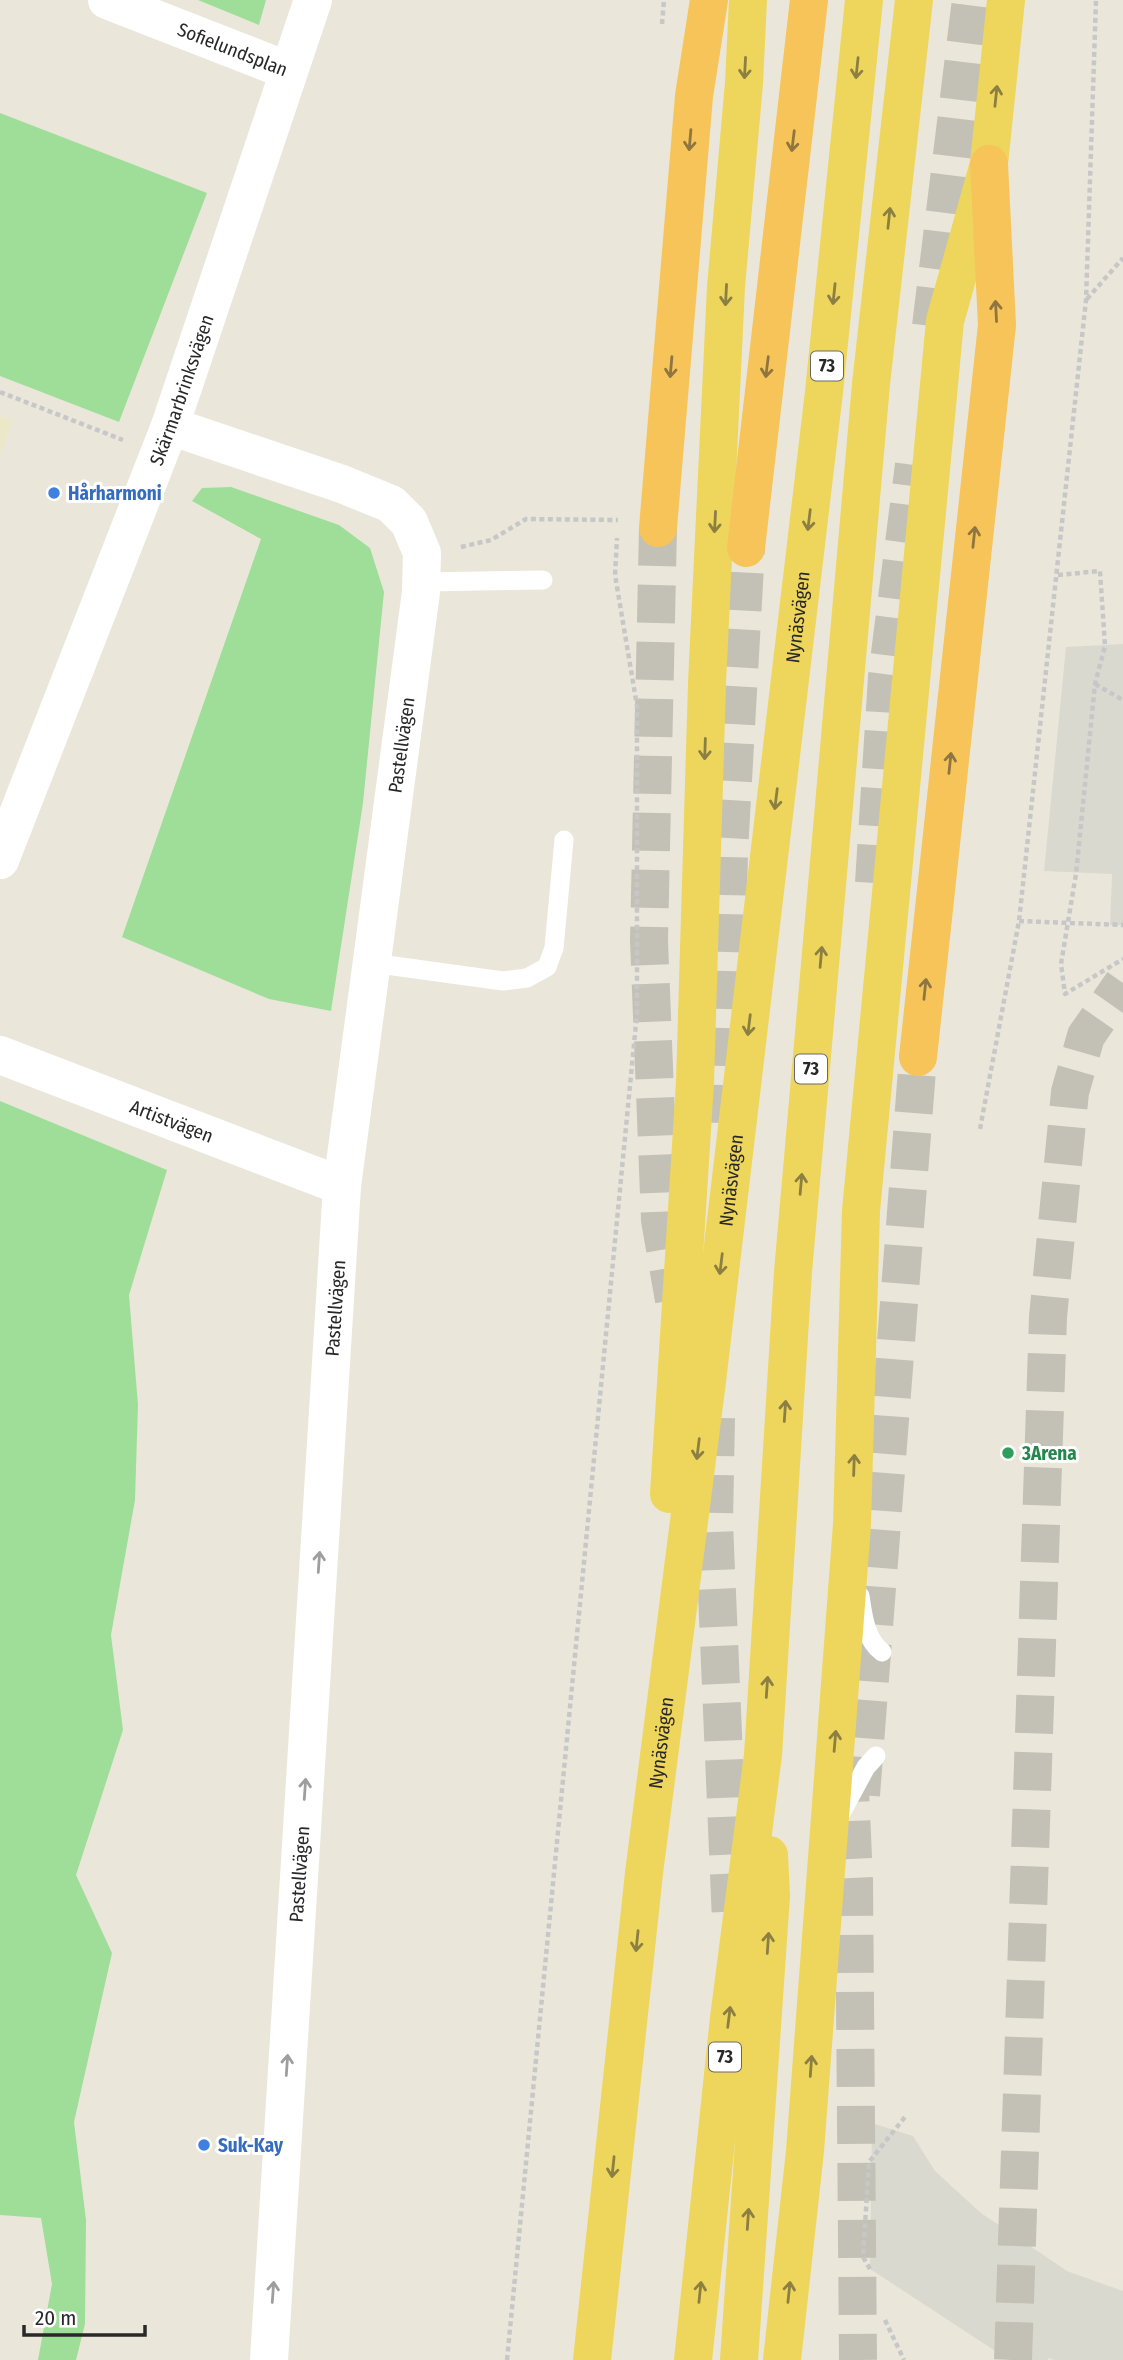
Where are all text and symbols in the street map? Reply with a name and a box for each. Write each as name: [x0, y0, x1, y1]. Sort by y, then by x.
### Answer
street label: Sofielundsplan: [174, 18, 291, 81]
one-way arrow: [738, 56, 751, 79]
one-way arrow: [850, 56, 863, 79]
one-way arrow: [990, 85, 1003, 107]
one-way arrow: [683, 129, 696, 151]
one-way arrow: [787, 129, 800, 152]
one-way arrow: [883, 208, 896, 230]
one-way arrow: [827, 282, 840, 305]
one-way arrow: [719, 283, 732, 306]
one-way arrow: [989, 300, 1002, 323]
street label: Skärmarbrinksvägen: [145, 312, 219, 469]
road number: 73: [811, 352, 843, 380]
one-way arrow: [664, 355, 677, 378]
one-way arrow: [760, 355, 773, 378]
place label: Hårharmoni: [68, 482, 162, 505]
marker: Hårharmoni: [46, 485, 62, 501]
one-way arrow: [802, 509, 815, 531]
one-way arrow: [708, 510, 721, 533]
one-way arrow: [968, 526, 981, 549]
street label: Nynäsvägen: [781, 570, 815, 664]
street label: Pastellvägen: [383, 696, 420, 795]
one-way arrow: [698, 738, 712, 761]
one-way arrow: [943, 752, 956, 775]
one-way arrow: [769, 787, 782, 810]
one-way arrow: [815, 946, 828, 969]
one-way arrow: [919, 979, 932, 1001]
one-way arrow: [743, 1013, 756, 1036]
road number: 73: [795, 1054, 827, 1084]
street label: Artistvägen: [127, 1095, 217, 1148]
street label: Nynäsvägen: [714, 1133, 748, 1228]
one-way arrow: [795, 1173, 808, 1196]
one-way arrow: [714, 1253, 727, 1275]
street label: Pastellvägen: [321, 1259, 350, 1357]
one-way arrow: [778, 1400, 791, 1423]
one-way arrow: [692, 1437, 705, 1460]
place label: 3Arena: [1021, 1442, 1077, 1465]
marker: 3Arena: [1000, 1445, 1016, 1461]
one-way arrow: [847, 1454, 861, 1477]
one-way arrow: [312, 1551, 325, 1574]
one-way arrow: [761, 1676, 774, 1699]
street label: Nynäsvägen: [644, 1696, 678, 1790]
one-way arrow: [829, 1730, 842, 1753]
one-way arrow: [298, 1778, 311, 1801]
street label: Pastellvägen: [285, 1825, 314, 1923]
one-way arrow: [630, 1929, 643, 1952]
one-way arrow: [762, 1932, 775, 1955]
one-way arrow: [722, 2006, 735, 2029]
road number: 73: [709, 2042, 741, 2071]
one-way arrow: [281, 2054, 294, 2077]
one-way arrow: [805, 2055, 818, 2078]
place label: Suk-Kay: [218, 2134, 284, 2157]
marker: Suk-Kay: [196, 2137, 212, 2153]
one-way arrow: [606, 2155, 619, 2178]
one-way arrow: [742, 2208, 755, 2230]
one-way arrow: [267, 2281, 280, 2304]
one-way arrow: [694, 2281, 707, 2304]
one-way arrow: [783, 2281, 796, 2304]
scale bar: [24, 2294, 145, 2338]
text: 20 m: [35, 2305, 76, 2331]

